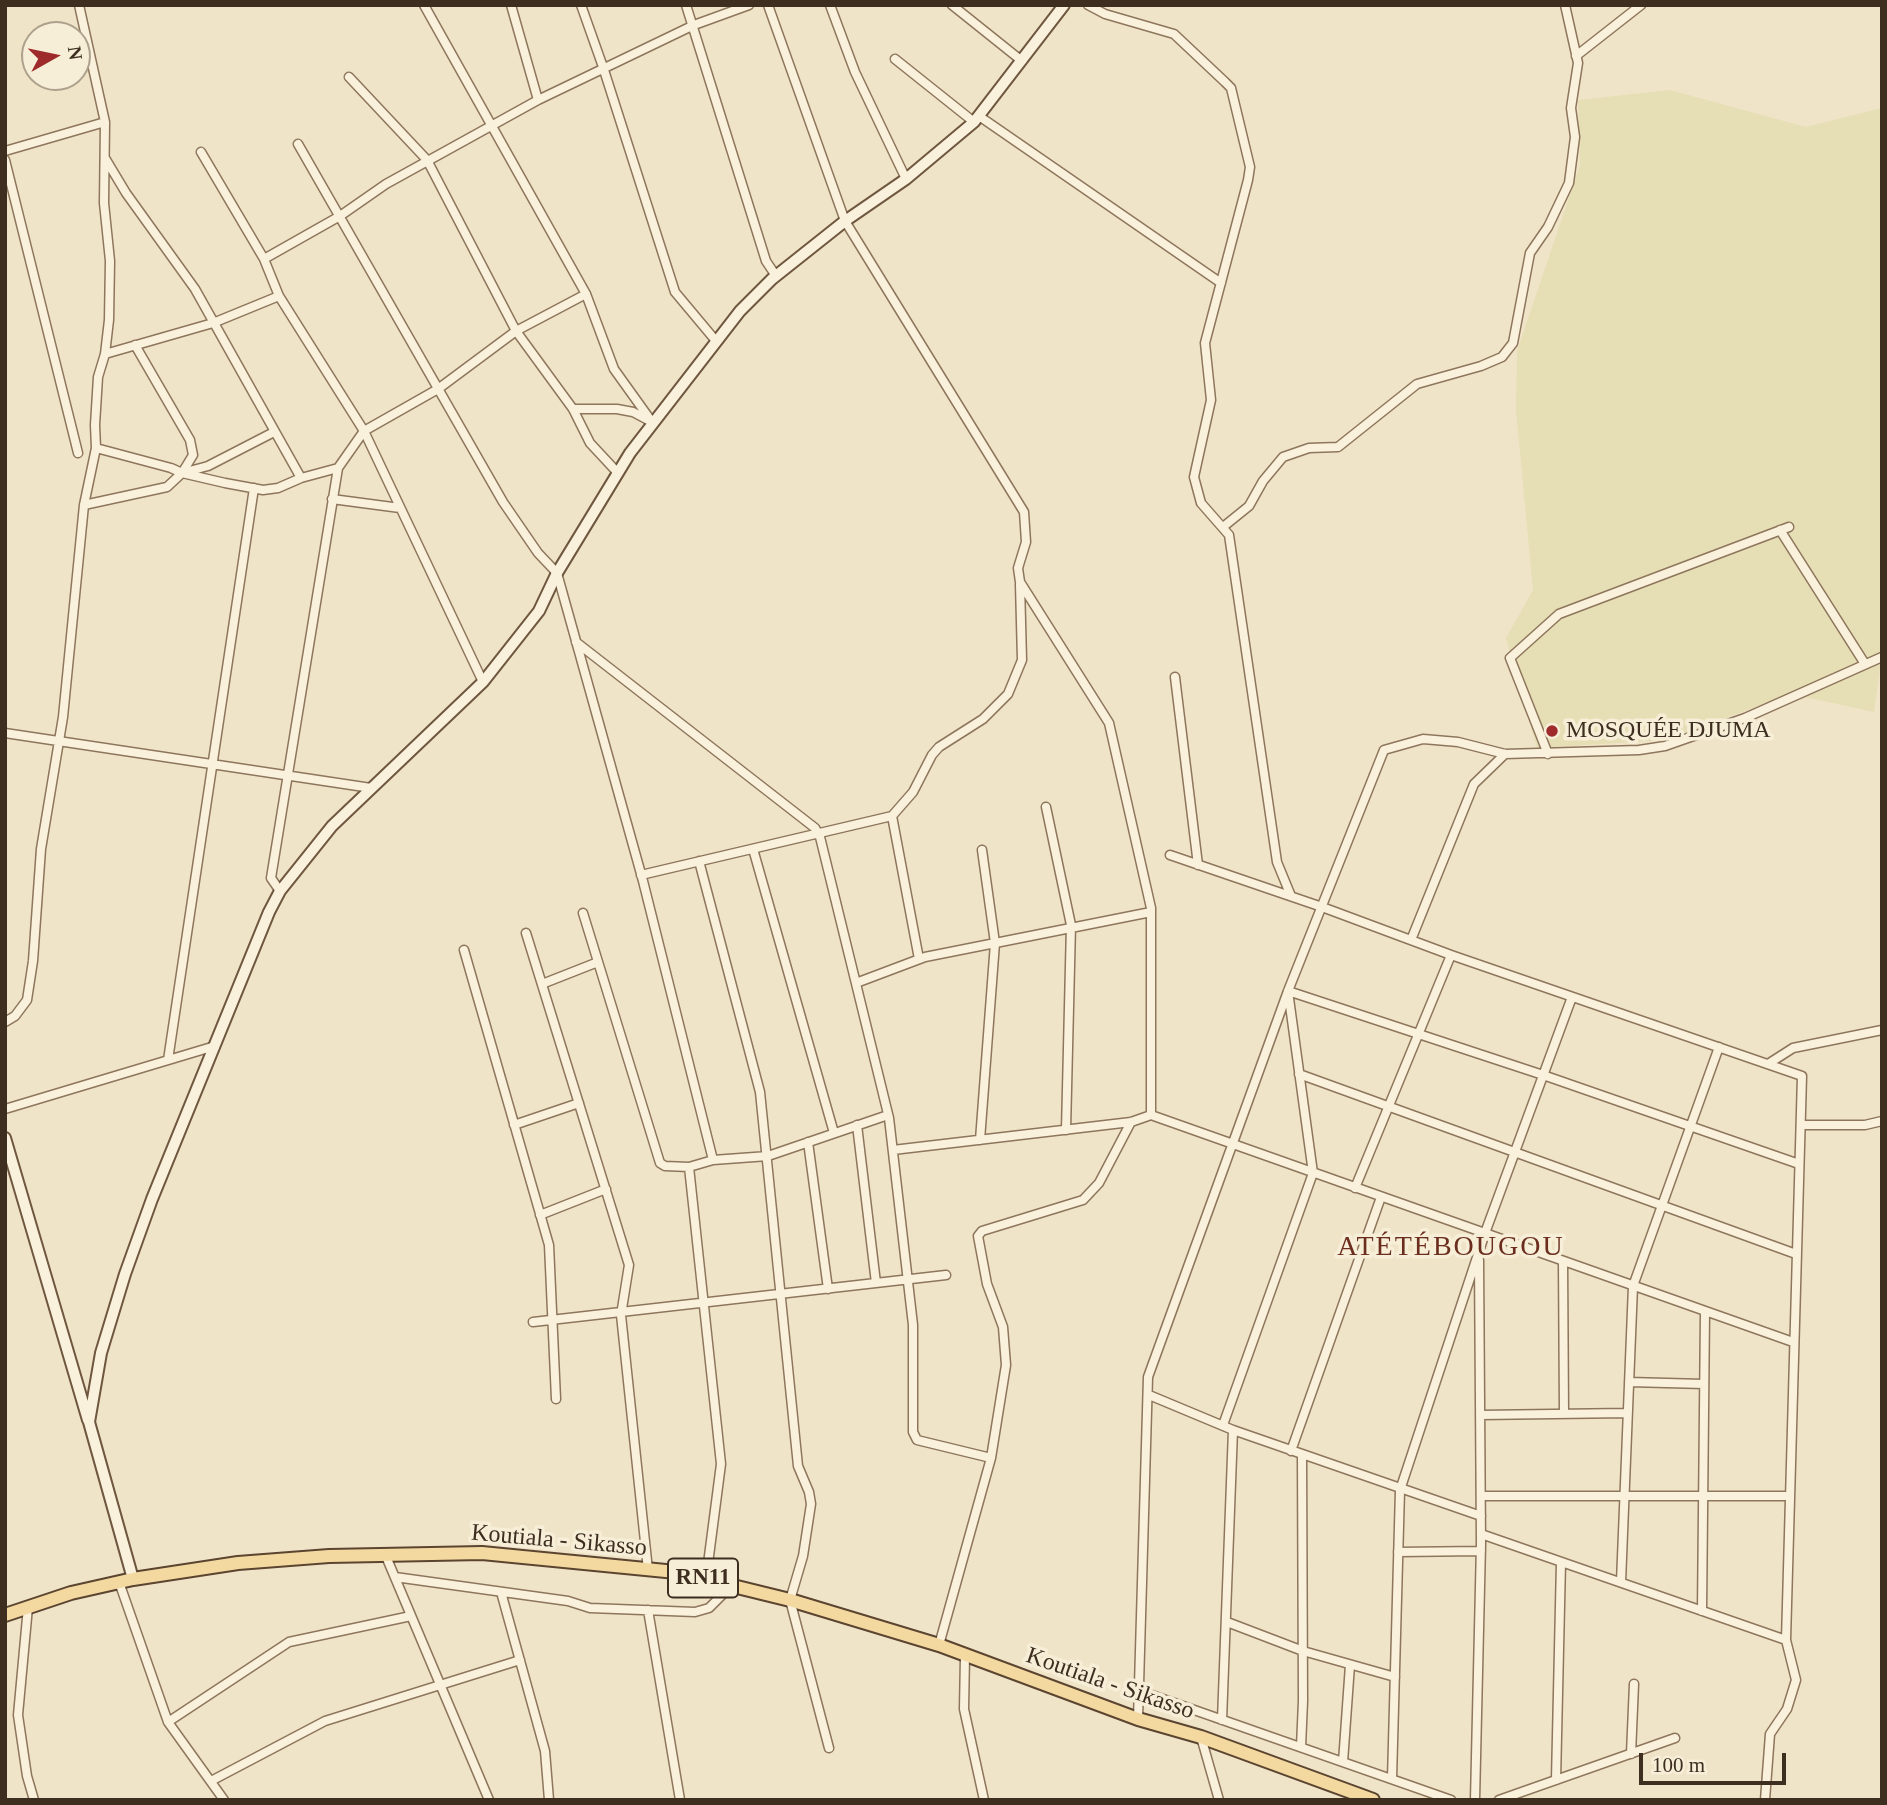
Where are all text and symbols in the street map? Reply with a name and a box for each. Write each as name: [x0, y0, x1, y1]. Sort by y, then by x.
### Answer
north arrow: [21, 21, 91, 91]
text: N: [64, 45, 87, 61]
place label: MOSQUÉE DJUMA: [1566, 717, 1771, 745]
marker: MOSQUÉE DJUMA: [1544, 723, 1560, 739]
district label: ATÉTÉBOUGOU: [1339, 1231, 1563, 1265]
street label: Koutiala - Sikasso: [470, 1519, 648, 1563]
road number: RN11: [668, 1558, 738, 1597]
street label: Koutiala - Sikasso: [1022, 1642, 1198, 1726]
scale bar: [1642, 1738, 1789, 1782]
text: 100 m: [1652, 1753, 1705, 1777]

